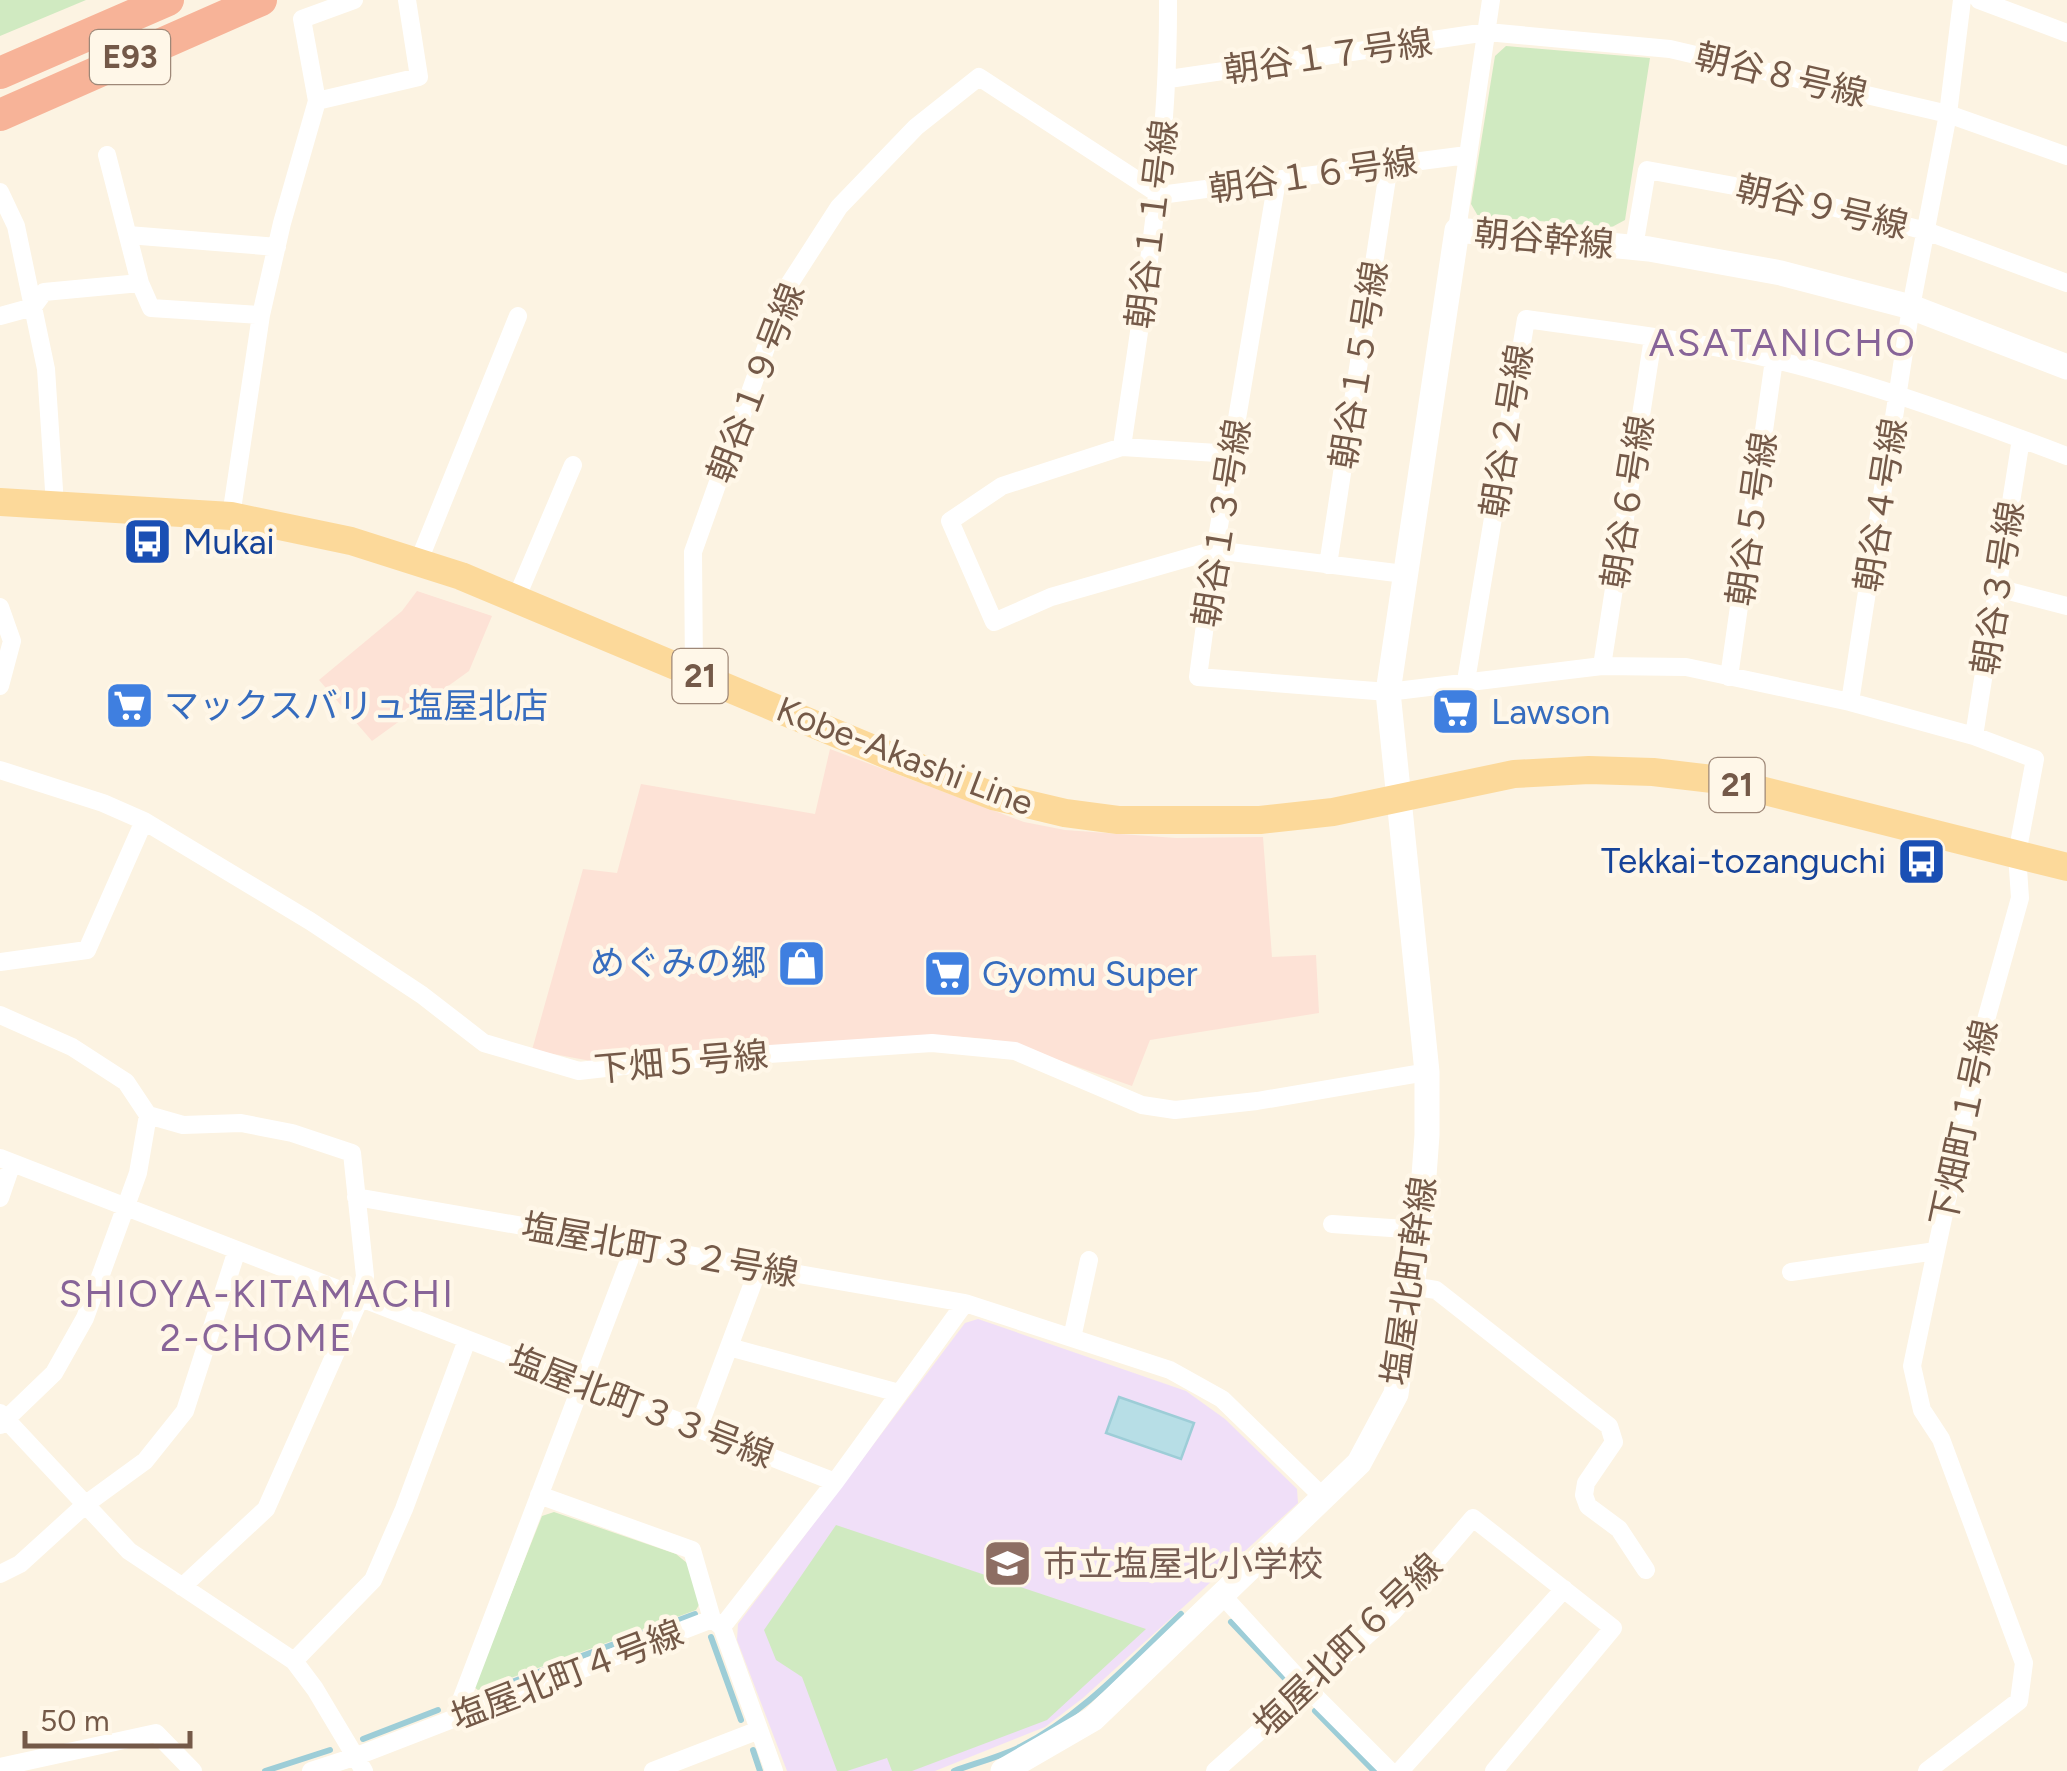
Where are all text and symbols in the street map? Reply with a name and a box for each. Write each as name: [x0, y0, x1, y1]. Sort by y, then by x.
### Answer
street label: 朝谷１７号線: [1221, 21, 1435, 91]
road number: E93: [90, 30, 170, 84]
street label: 朝谷８号線: [1691, 35, 1871, 115]
street label: 朝谷１１号線: [1118, 117, 1186, 331]
street label: 朝谷１６号線: [1206, 140, 1420, 210]
street label: 朝谷９号線: [1732, 167, 1912, 247]
street label: 朝谷幹線: [1472, 212, 1616, 266]
street label: 朝谷１５号線: [1322, 258, 1396, 472]
street label: 朝谷１９号線: [699, 277, 813, 489]
district label: ASATANICHO: [1649, 320, 1917, 366]
street label: 朝谷２号線: [1473, 341, 1541, 521]
street label: 朝谷６号線: [1594, 412, 1662, 592]
street label: 朝谷４号線: [1847, 415, 1915, 595]
street label: 朝谷１３号線: [1185, 416, 1259, 630]
street label: 朝谷５号線: [1719, 429, 1785, 609]
street label: 朝谷３号線: [1964, 498, 2032, 678]
bus stop icon: Mukai: [122, 516, 174, 568]
place label: Mukai: [183, 521, 275, 563]
road number: 21: [672, 649, 728, 703]
supermarket icon: マックスバリュ塩屋北店: [103, 680, 155, 732]
place label: マックスバリュ塩屋北店: [164, 685, 548, 727]
supermarket icon: Lawson: [1430, 686, 1482, 738]
street label: Kobe-Akashi Line: [771, 688, 1039, 824]
place label: Lawson: [1491, 691, 1610, 733]
road number: 21: [1710, 758, 1764, 812]
bus stop icon: Tekkai-tozanguchi: [1895, 835, 1947, 887]
place label: Tekkai-tozanguchi: [1601, 840, 1886, 882]
shop icon: めぐみの郷: [775, 937, 827, 989]
place label: めぐみの郷: [590, 942, 766, 984]
supermarket icon: Gyomu Super: [921, 948, 973, 1000]
place label: Gyomu Super: [982, 953, 1198, 995]
street label: 下畑町１号線: [1922, 1016, 2006, 1230]
street label: 下畑５号線: [592, 1033, 770, 1091]
street label: 塩屋北町幹線: [1374, 1174, 1444, 1388]
street label: 塩屋北町３２号線: [518, 1205, 802, 1295]
district label: SHIOYA-KITAMACHI 2-CHOME: [59, 1271, 455, 1361]
street label: 塩屋北町３３号線: [503, 1337, 779, 1477]
school or university icon: 市立塩屋北小学校: [982, 1538, 1034, 1590]
place label: 市立塩屋北小学校: [1043, 1543, 1323, 1585]
street label: 塩屋北町６号線: [1245, 1545, 1451, 1745]
street label: 塩屋北町４号線: [445, 1611, 689, 1739]
scale bar: [25, 1686, 190, 1748]
text: 50 m: [40, 1702, 109, 1739]

